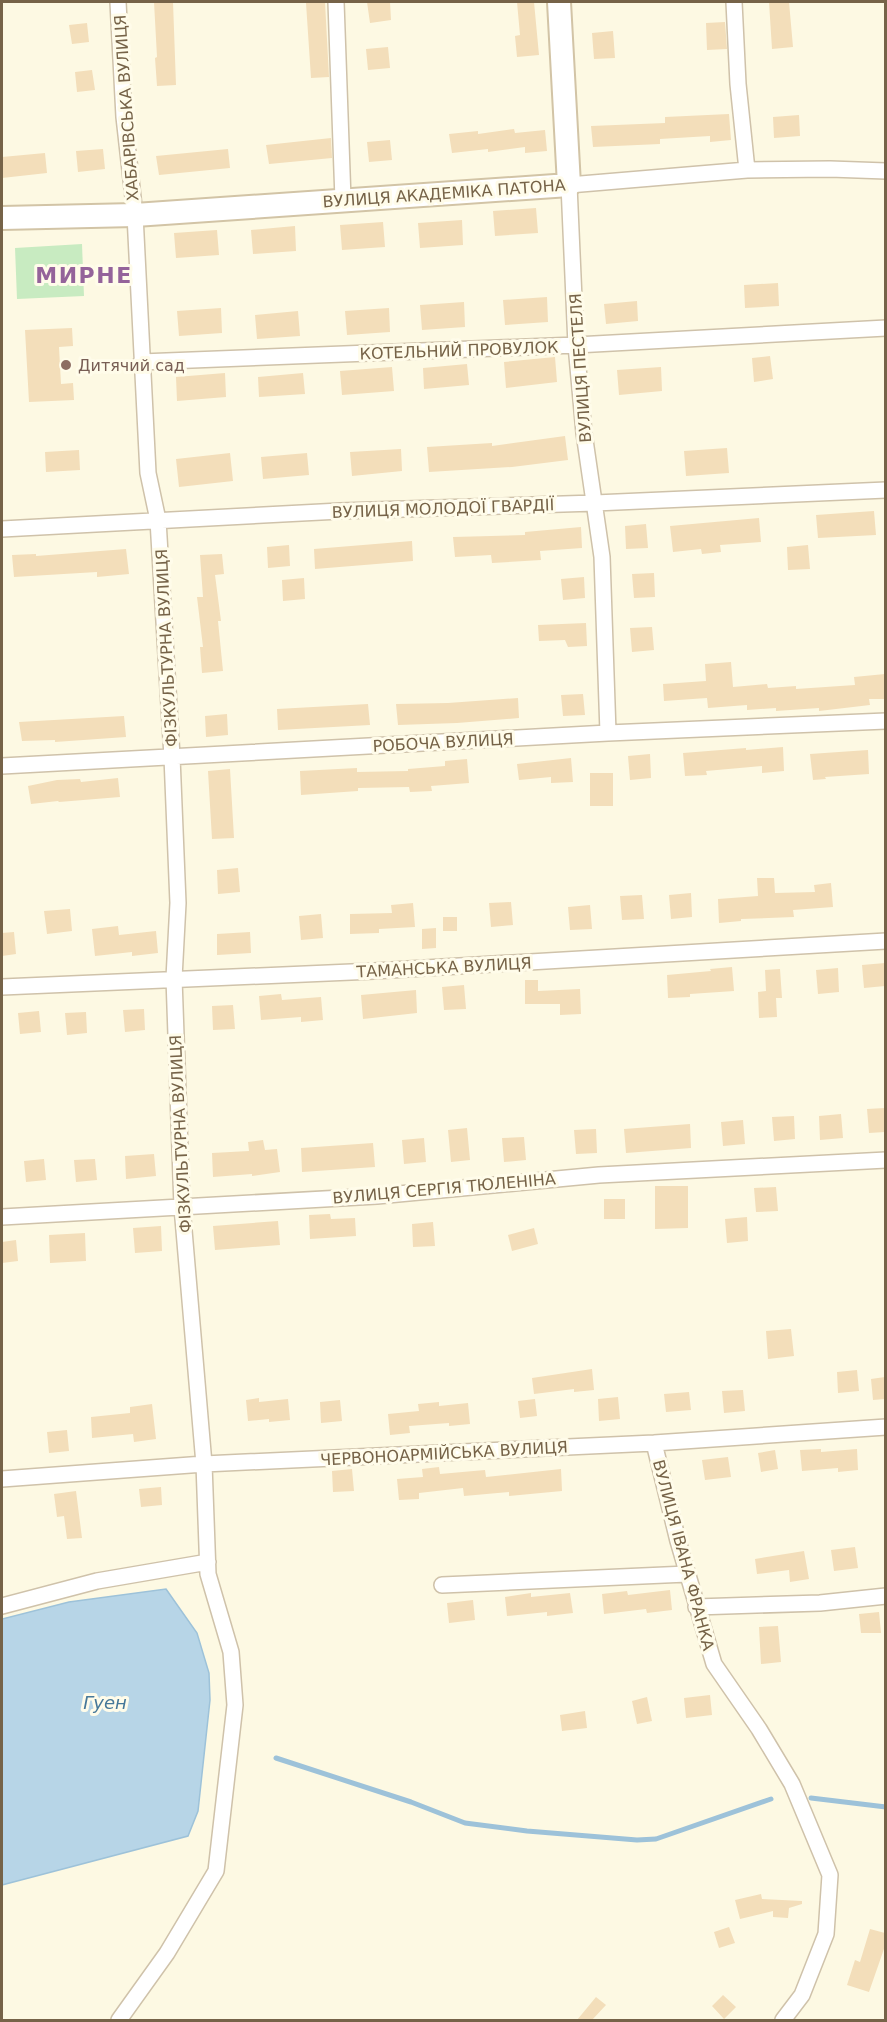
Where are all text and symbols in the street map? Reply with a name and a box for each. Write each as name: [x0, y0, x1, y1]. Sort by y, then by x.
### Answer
street label: ХАБАРІВСЬКА ВУЛИЦЯ: [111, 14, 142, 202]
street label: ВУЛИЦЯ АКАДЕМІКА ПАТОНА: [322, 176, 566, 211]
district label: МИРНЕ: [35, 263, 133, 288]
street label: ВУЛИЦЯ ПЕСТЕЛЯ: [566, 293, 595, 443]
street label: КОТЕЛЬНИЙ ПРОВУЛОК: [359, 338, 559, 363]
place label: Дитячий сад: [78, 356, 185, 375]
marker: Дитячий сад: [59, 358, 73, 372]
street label: ВУЛИЦЯ МОЛОДОЇ ГВАРДІЇ: [331, 495, 555, 522]
street label: ФІЗКУЛЬТУРНА ВУЛИЦЯ: [152, 548, 181, 748]
street label: РОБОЧА ВУЛИЦЯ: [372, 729, 514, 756]
street label: ТАМАНСЬКА ВУЛИЦЯ: [355, 953, 532, 982]
street label: ФІЗКУЛЬТУРНА ВУЛИЦЯ: [166, 1034, 195, 1234]
street label: ВУЛИЦЯ СЕРГІЯ ТЮЛЕНІНА: [332, 1169, 556, 1208]
street label: ЧЕРВОНОАРМІЙСЬКА ВУЛИЦЯ: [320, 1438, 568, 1469]
street label: ВУЛИЦЯ ІВАНА ФРАНКА: [649, 1458, 718, 1653]
water label: Гуен: [83, 1692, 127, 1713]

